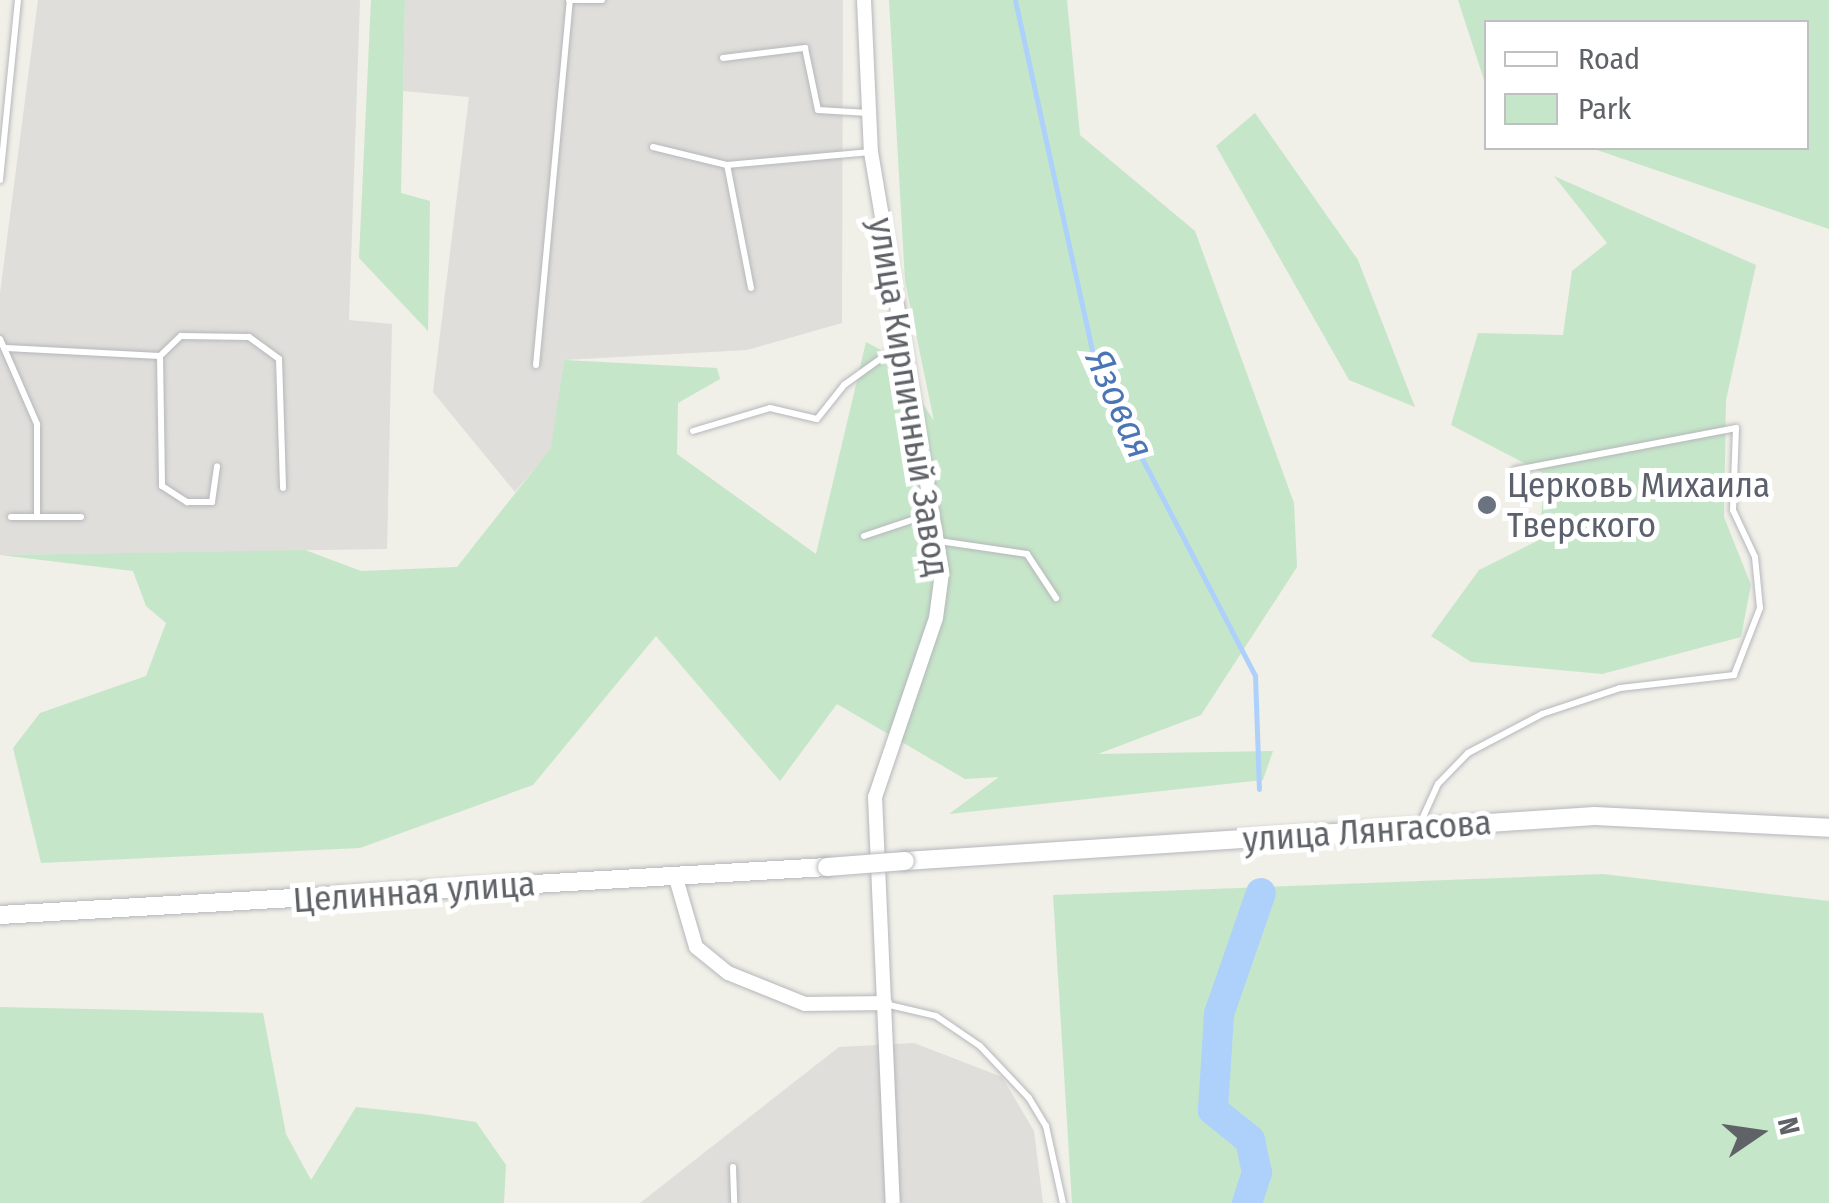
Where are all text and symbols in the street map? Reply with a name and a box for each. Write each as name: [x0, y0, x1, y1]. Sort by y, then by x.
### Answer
legend: [1484, 20, 1809, 150]
text: Road: [1578, 41, 1640, 77]
text: Park: [1578, 91, 1631, 127]
street label: улица Кирпичный Завод: [860, 215, 958, 579]
water label: Язовая: [1075, 343, 1163, 465]
place label: Церковь Михаила Тверского: [1507, 464, 1770, 546]
marker: Церковь Михаила Тверского: [1476, 494, 1498, 516]
street label: улица Лянгасова: [1241, 801, 1493, 861]
street label: Целинная улица: [292, 863, 536, 921]
north arrow: [1709, 1083, 1809, 1183]
text: N: [1771, 1114, 1807, 1138]

